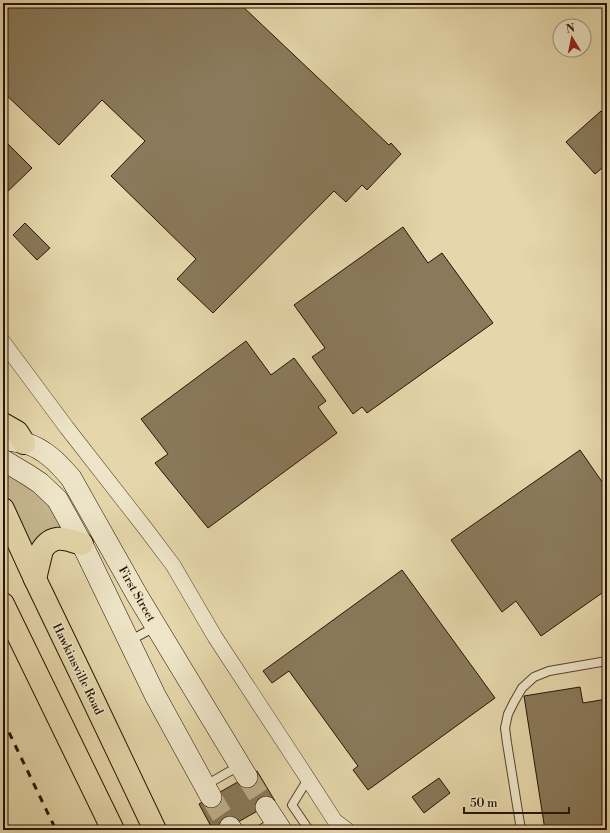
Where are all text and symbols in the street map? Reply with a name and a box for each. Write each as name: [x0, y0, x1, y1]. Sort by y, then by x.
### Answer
north arrow: [552, 18, 592, 58]
text: N: [565, 21, 576, 37]
street label: First Street: [115, 564, 159, 625]
street label: Hawkinsville Road: [49, 621, 106, 718]
scale bar: [464, 789, 569, 815]
text: 50 m: [470, 796, 498, 811]

